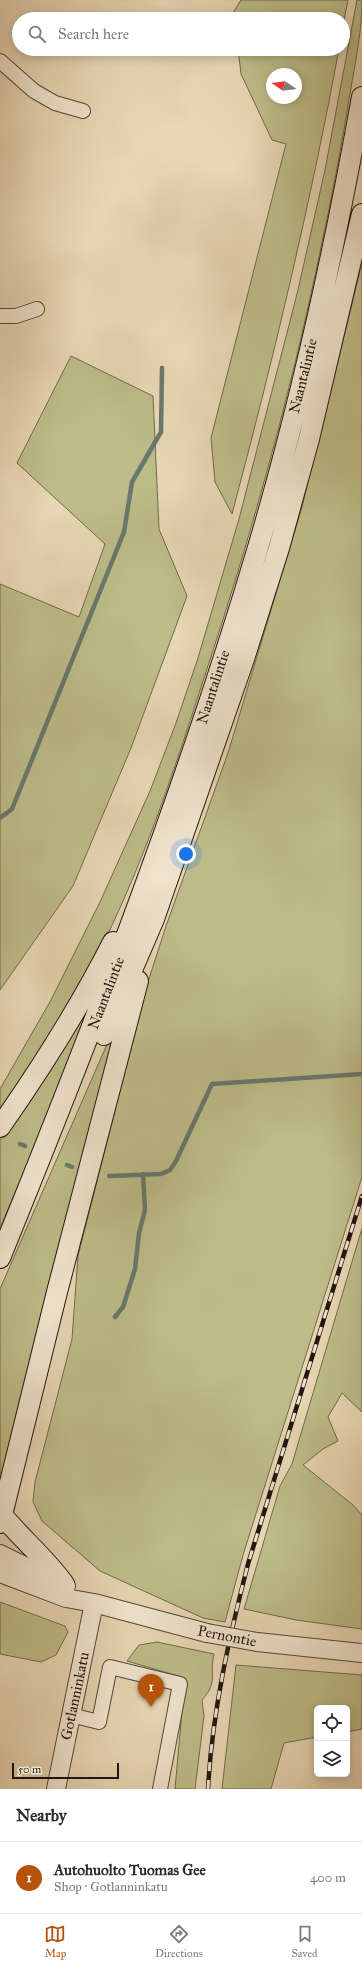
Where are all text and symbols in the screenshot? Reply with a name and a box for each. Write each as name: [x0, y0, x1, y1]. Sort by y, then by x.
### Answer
search box: [12, 12, 350, 56]
icon: search: [26, 23, 48, 45]
text: Search here: [58, 25, 129, 43]
north arrow: [266, 68, 302, 104]
street label: Naantalintie: [285, 337, 321, 415]
street label: Naantalintie: [193, 648, 233, 726]
your location: [176, 844, 196, 864]
street label: Naantalintie: [84, 954, 128, 1032]
street label: Pernontie: [196, 1621, 258, 1651]
street label: Gotlanninkatu: [57, 1650, 93, 1742]
pin: 1: [138, 1674, 164, 1707]
map controls: [314, 1705, 350, 1777]
button: locate: [314, 1705, 350, 1741]
button: layers: [314, 1741, 350, 1777]
scale bar: [12, 1761, 119, 1780]
text: 50 m: [18, 1763, 41, 1776]
text: Nearby: [16, 1805, 67, 1826]
text: Autohuolto Tuomas Gee: [54, 1861, 206, 1879]
text: 1: [26, 1870, 32, 1886]
text: 400 m: [310, 1870, 346, 1886]
text: Shop · Gotlanninkatu: [54, 1879, 168, 1895]
tab: Map: [44, 1923, 66, 1960]
tab: Directions: [155, 1923, 203, 1960]
tab: Saved: [291, 1923, 318, 1960]

